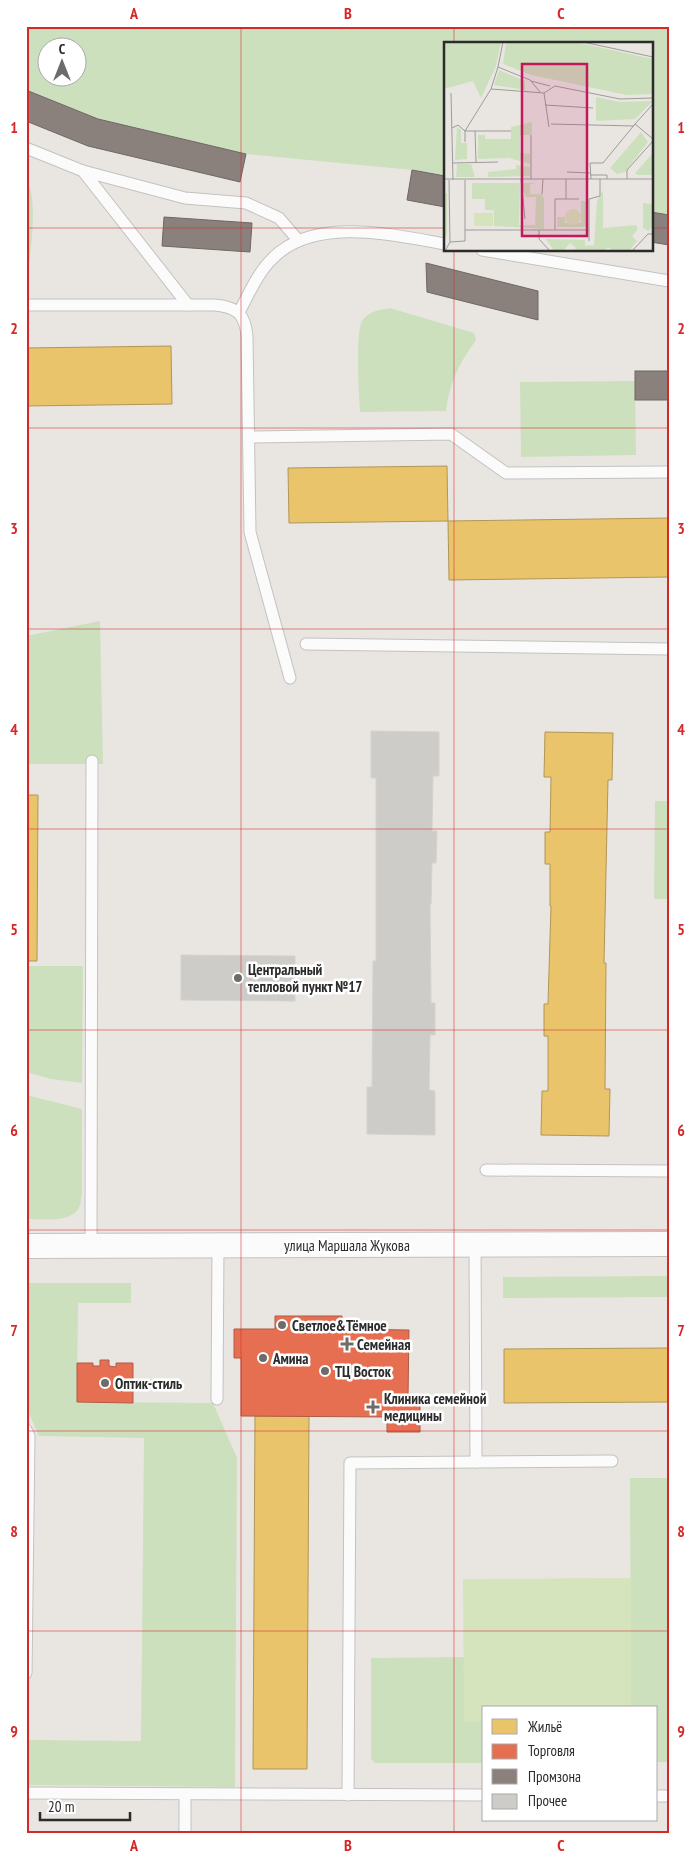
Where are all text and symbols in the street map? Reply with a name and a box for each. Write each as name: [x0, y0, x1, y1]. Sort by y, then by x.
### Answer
text: A: [129, 3, 139, 23]
text: B: [344, 3, 352, 23]
text: C: [557, 3, 565, 23]
north arrow: [38, 38, 88, 88]
text: С: [59, 40, 66, 58]
inset map: [444, 42, 652, 251]
text: 1: [10, 117, 18, 137]
text: 1: [677, 117, 685, 137]
text: 2: [10, 318, 18, 338]
text: 2: [677, 318, 685, 338]
text: 3: [10, 518, 18, 538]
text: 3: [677, 518, 685, 538]
text: 4: [10, 719, 18, 739]
text: 4: [677, 719, 685, 739]
text: 5: [10, 919, 18, 939]
text: 5: [677, 919, 685, 939]
place label: Центральный тепловой пункт №17: [248, 960, 362, 996]
marker: Центральный тепловой пункт №17: [232, 972, 244, 984]
text: 6: [10, 1120, 18, 1140]
text: 6: [677, 1120, 685, 1140]
street label: улица Маршала Жукова: [284, 1236, 410, 1255]
place label: Светлое&Тёмное: [292, 1316, 387, 1335]
marker: Светлое&Тёмное: [276, 1319, 288, 1331]
text: 7: [10, 1320, 18, 1340]
text: 7: [677, 1320, 685, 1340]
place label: Семейная: [357, 1335, 411, 1354]
marker: Семейная: [341, 1338, 353, 1350]
place label: Амина: [272, 1349, 308, 1368]
marker: Амина: [257, 1352, 269, 1364]
place label: ТЦ Восток: [335, 1362, 392, 1381]
marker: ТЦ Восток: [319, 1365, 331, 1377]
place label: Оптик-стиль: [115, 1374, 182, 1393]
marker: Оптик-стиль: [99, 1377, 111, 1389]
place label: Клиника семейной медицины: [384, 1389, 487, 1425]
marker: Клиника семейной медицины: [366, 1400, 380, 1414]
text: 8: [10, 1521, 18, 1541]
text: 8: [677, 1521, 685, 1541]
legend: [482, 1706, 658, 1822]
text: Жильё: [527, 1717, 562, 1736]
text: 9: [10, 1721, 18, 1741]
text: 9: [677, 1721, 685, 1741]
text: Торговля: [528, 1741, 575, 1760]
text: Промзона: [528, 1767, 581, 1786]
scale bar: [40, 1789, 130, 1821]
text: Прочее: [528, 1791, 567, 1810]
text: 20 m: [48, 1797, 74, 1816]
text: A: [129, 1835, 139, 1855]
text: B: [344, 1835, 352, 1855]
text: C: [557, 1835, 565, 1855]

